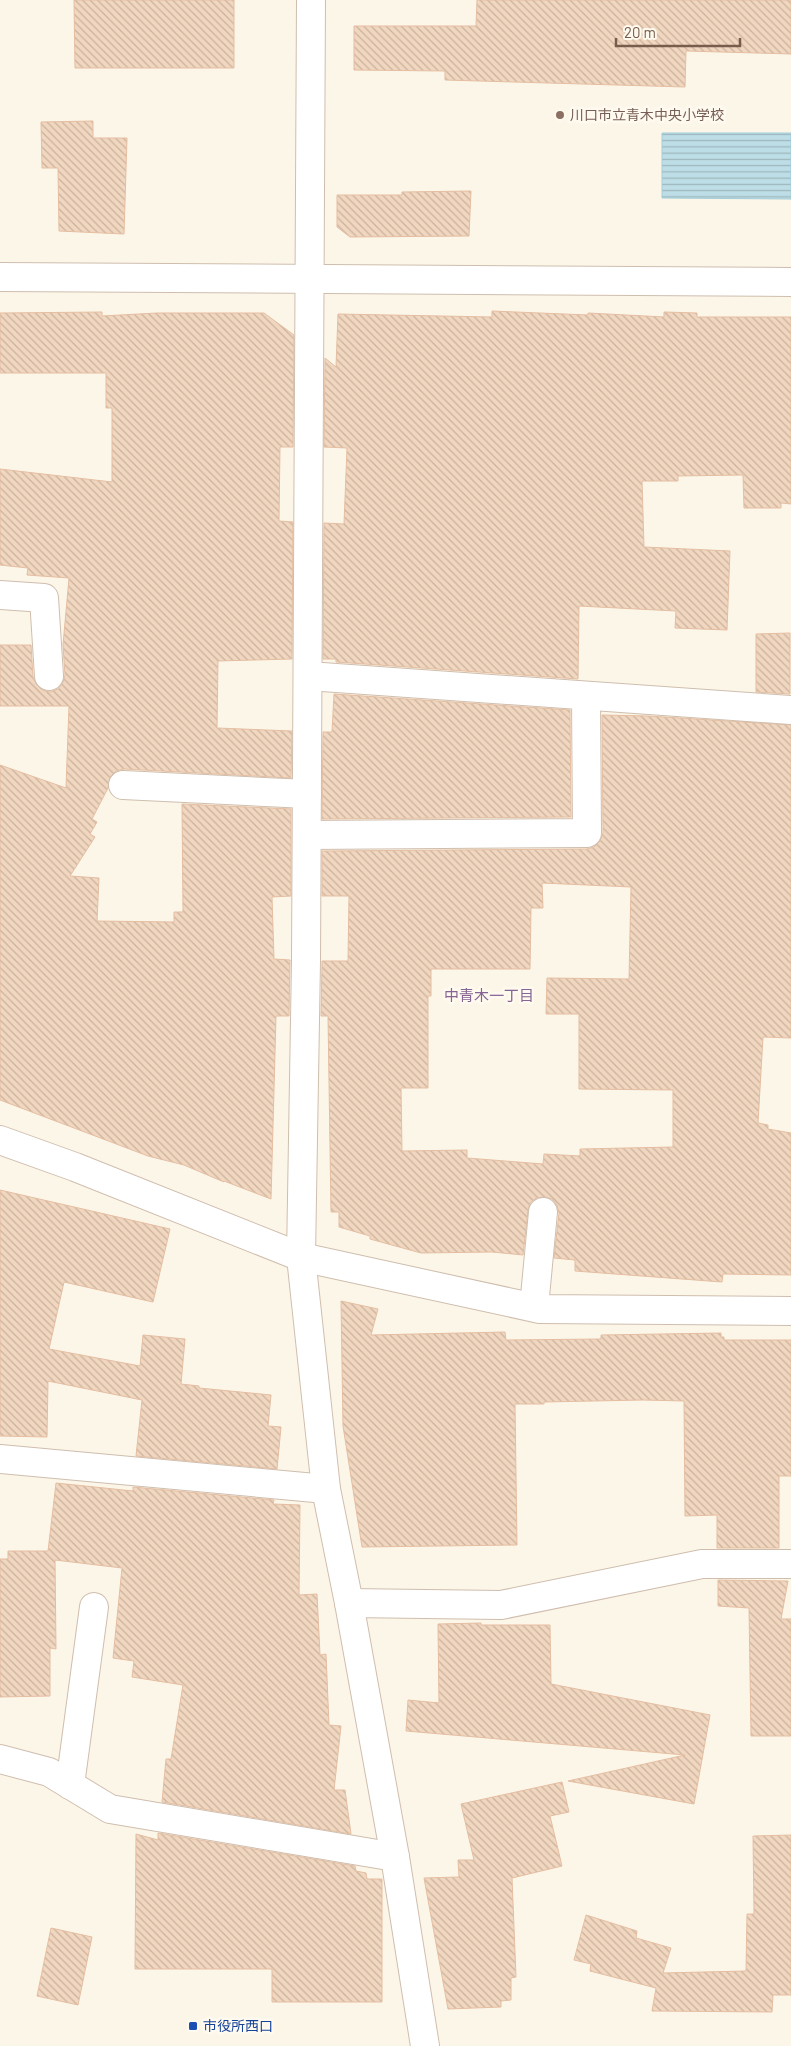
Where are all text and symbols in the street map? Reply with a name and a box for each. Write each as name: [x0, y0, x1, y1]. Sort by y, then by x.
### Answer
scale bar: [616, 15, 740, 47]
text: 20 m: [624, 23, 656, 41]
place label: 川口市立青木中央小学校: [570, 106, 724, 123]
marker: 川口市立青木中央小学校: [554, 109, 566, 121]
district label: 中青木一丁目: [444, 986, 534, 1004]
place label: 市役所西口: [203, 2017, 273, 2034]
marker: 市役所西口: [187, 2020, 199, 2032]

